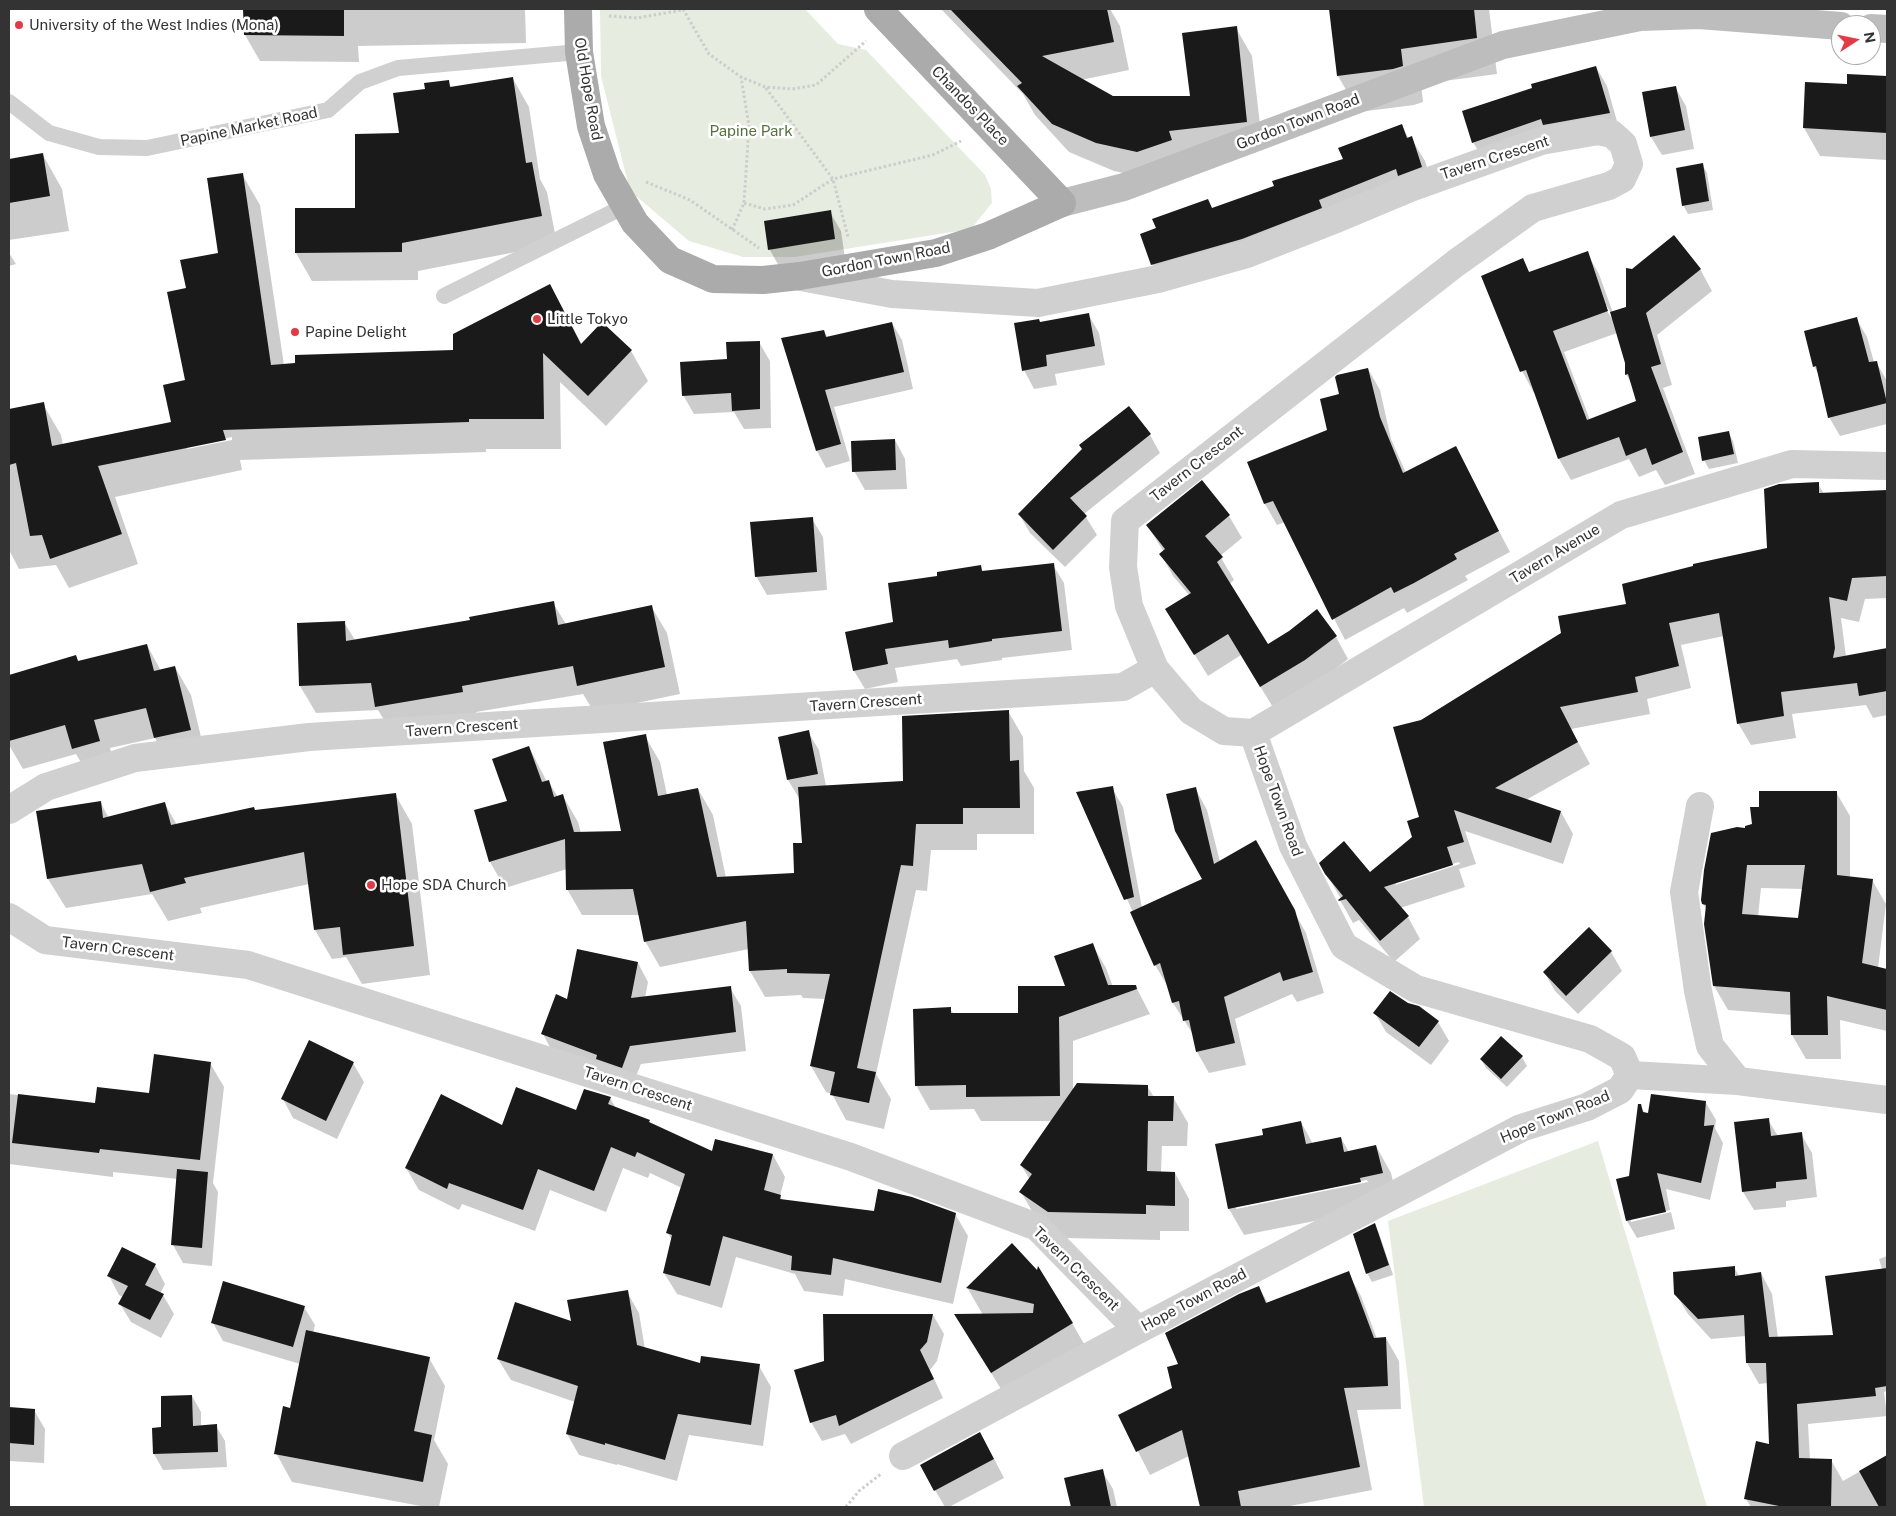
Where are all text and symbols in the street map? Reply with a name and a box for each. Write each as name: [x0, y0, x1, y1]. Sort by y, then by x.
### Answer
north arrow: [1831, 15, 1881, 65]
place label: University of the West Indies (Mona): [29, 16, 279, 34]
marker: University of the West Indies (Mona): [13, 19, 25, 31]
text: N: [1861, 30, 1879, 44]
street label: Old Hope Road: [570, 36, 606, 142]
street label: Chandos Place: [928, 63, 1012, 149]
street label: Gordon Town Road: [1234, 90, 1362, 154]
street label: Papine Market Road: [179, 104, 319, 150]
park label: Papine Park: [709, 122, 793, 140]
street label: Tavern Crescent: [1438, 132, 1552, 184]
street label: Gordon Town Road: [820, 239, 952, 281]
place label: Little Tokyo: [547, 310, 628, 328]
marker: Little Tokyo: [531, 313, 543, 325]
place label: Papine Delight: [305, 323, 407, 341]
marker: Papine Delight: [289, 326, 301, 338]
street label: Tavern Crescent: [1147, 422, 1247, 506]
street label: Tavern Avenue: [1507, 520, 1603, 588]
street label: Tavern Crescent: [809, 690, 923, 716]
street label: Tavern Crescent: [405, 715, 519, 741]
street label: Hope Town Road: [1250, 743, 1306, 859]
place label: Hope SDA Church: [381, 876, 506, 894]
marker: Hope SDA Church: [365, 879, 377, 891]
street label: Tavern Crescent: [61, 933, 175, 965]
street label: Tavern Crescent: [581, 1063, 695, 1115]
street label: Hope Town Road: [1498, 1087, 1612, 1147]
street label: Tavern Crescent: [1029, 1223, 1123, 1315]
street label: Hope Town Road: [1138, 1265, 1250, 1335]

